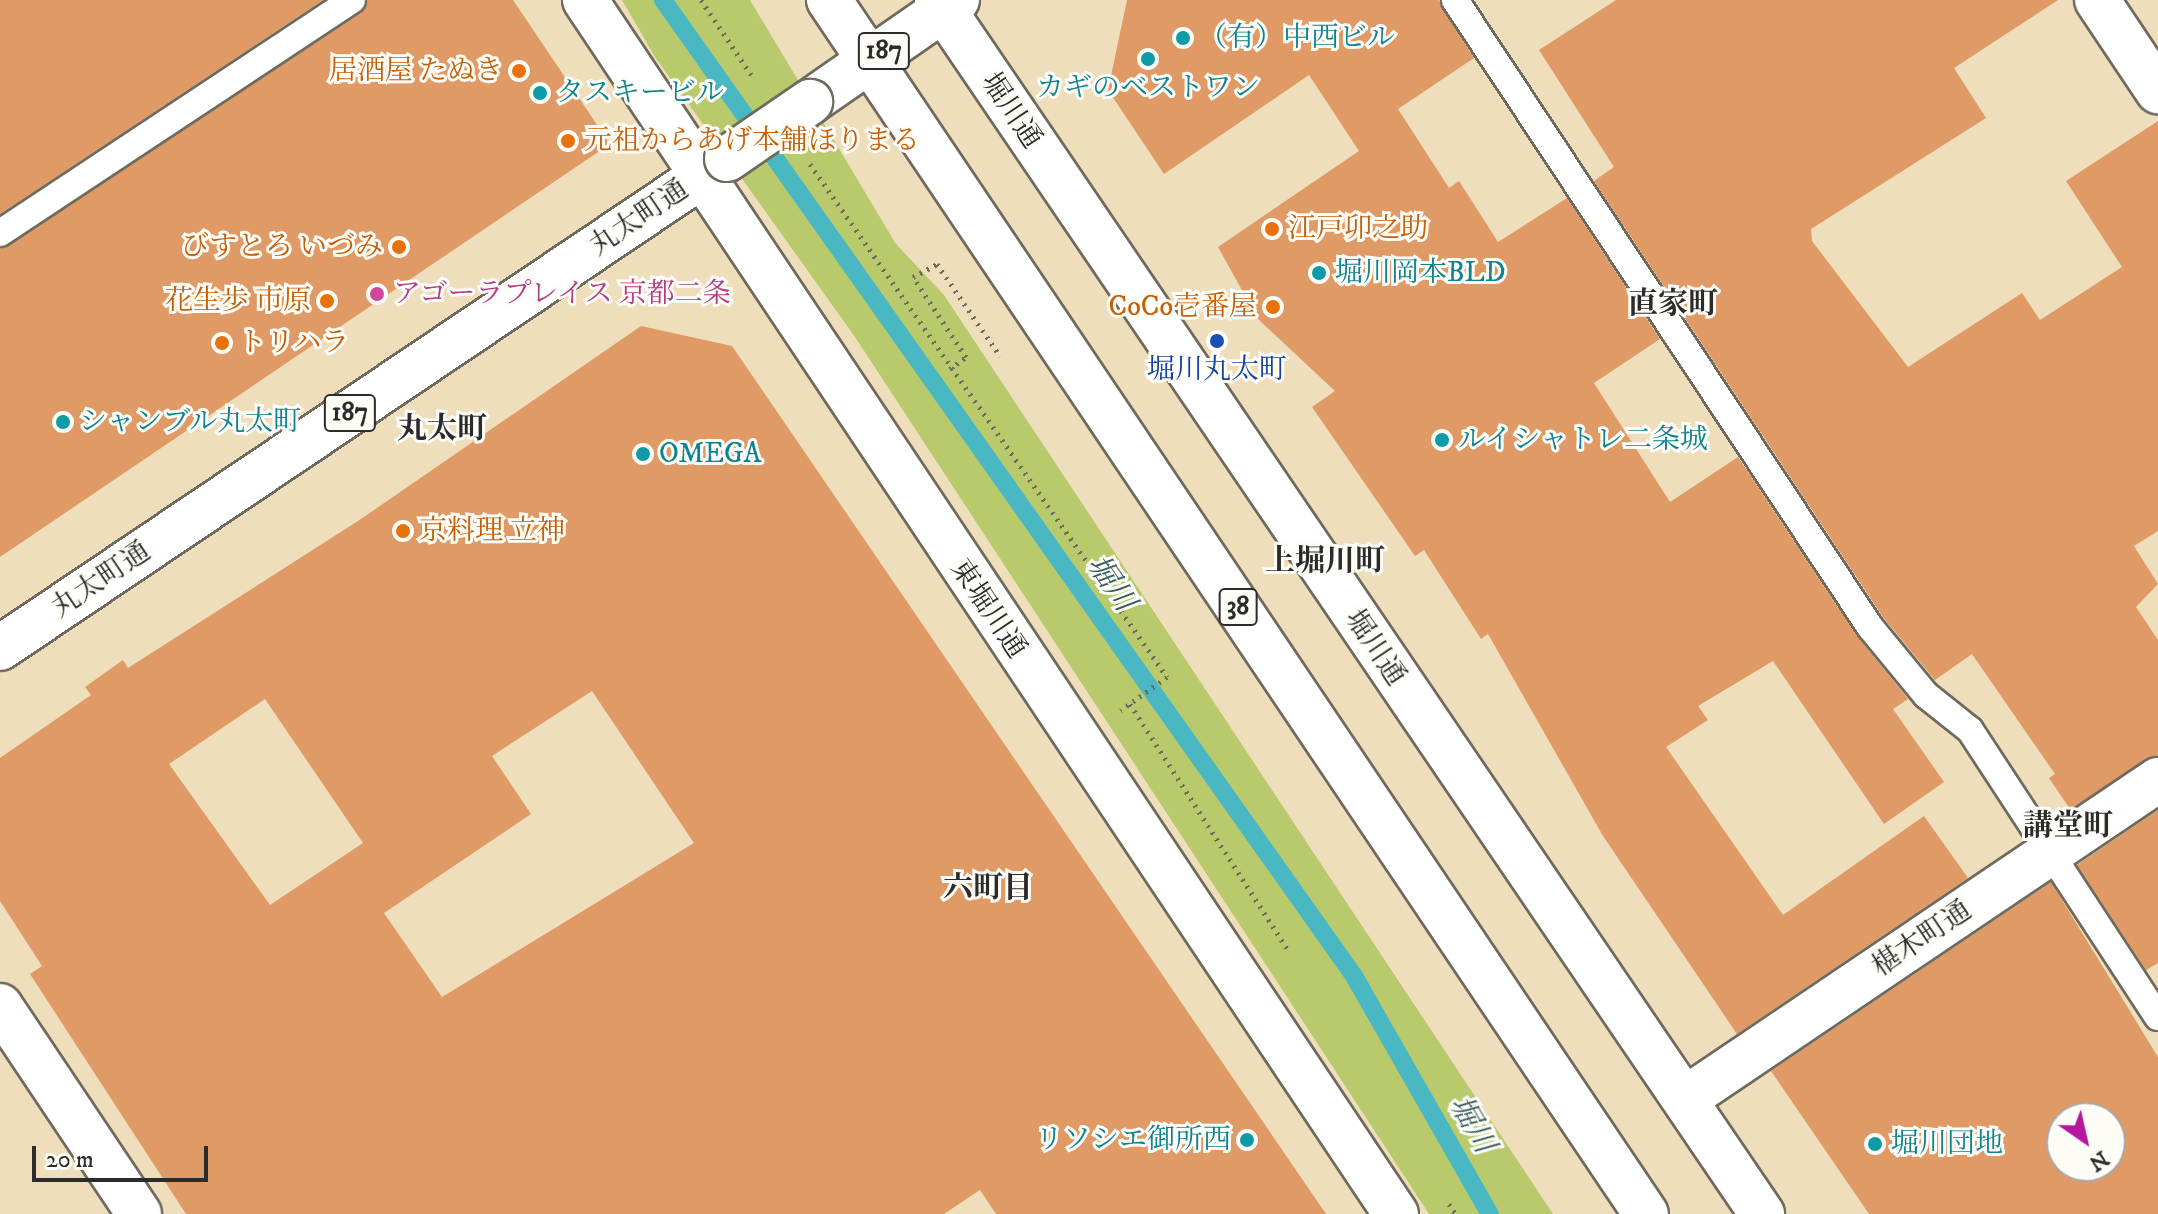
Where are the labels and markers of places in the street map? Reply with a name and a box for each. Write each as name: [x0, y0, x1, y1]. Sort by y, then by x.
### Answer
place label: （有）中西ビル: [1199, 21, 1395, 55]
marker: （有）中西ビル: [1174, 29, 1192, 47]
marker: カギのベストワン: [1139, 50, 1157, 68]
place label: 居酒屋 たぬき: [329, 54, 503, 88]
marker: 居酒屋 たぬき: [510, 62, 528, 80]
place label: カギのベストワン: [1036, 71, 1260, 105]
place label: タスキービル: [556, 76, 724, 110]
marker: タスキービル: [531, 84, 549, 102]
place label: 元祖からあげ本舗ほりまる: [584, 124, 920, 158]
marker: 元祖からあげ本舗ほりまる: [559, 132, 577, 150]
place label: 江戸卯之助: [1288, 212, 1428, 246]
marker: 江戸卯之助: [1263, 220, 1281, 238]
place label: びすとろ いづみ: [181, 230, 383, 264]
marker: びすとろ いづみ: [390, 238, 408, 256]
place label: 堀川岡本BLD: [1335, 256, 1506, 290]
marker: 堀川岡本BLD: [1310, 264, 1328, 282]
place label: アゴーラプレイス 京都二条: [393, 277, 735, 311]
place label: 花生歩 市原: [165, 284, 311, 318]
marker: アゴーラプレイス 京都二条: [368, 285, 386, 303]
place label: CoCo壱番屋: [1109, 290, 1257, 324]
marker: 花生歩 市原: [318, 292, 336, 310]
marker: CoCo壱番屋: [1264, 298, 1282, 316]
place label: トリハラ: [238, 326, 350, 360]
marker: 堀川丸太町: [1208, 332, 1226, 350]
marker: トリハラ: [213, 334, 231, 352]
place label: 堀川丸太町: [1147, 353, 1287, 387]
place label: シャンブル丸太町: [79, 405, 303, 439]
marker: シャンブル丸太町: [54, 413, 72, 431]
place label: ルイシャトレ二条城: [1458, 423, 1710, 457]
marker: ルイシャトレ二条城: [1433, 431, 1451, 449]
place label: OMEGA: [659, 437, 761, 471]
marker: OMEGA: [634, 445, 652, 463]
place label: 京料理 立神: [419, 514, 565, 548]
marker: 京料理 立神: [394, 522, 412, 540]
place label: リソシエ御所西: [1035, 1123, 1231, 1157]
place label: 堀川団地: [1891, 1127, 2003, 1161]
marker: リソシエ御所西: [1238, 1131, 1256, 1149]
marker: 堀川団地: [1866, 1135, 1884, 1153]

